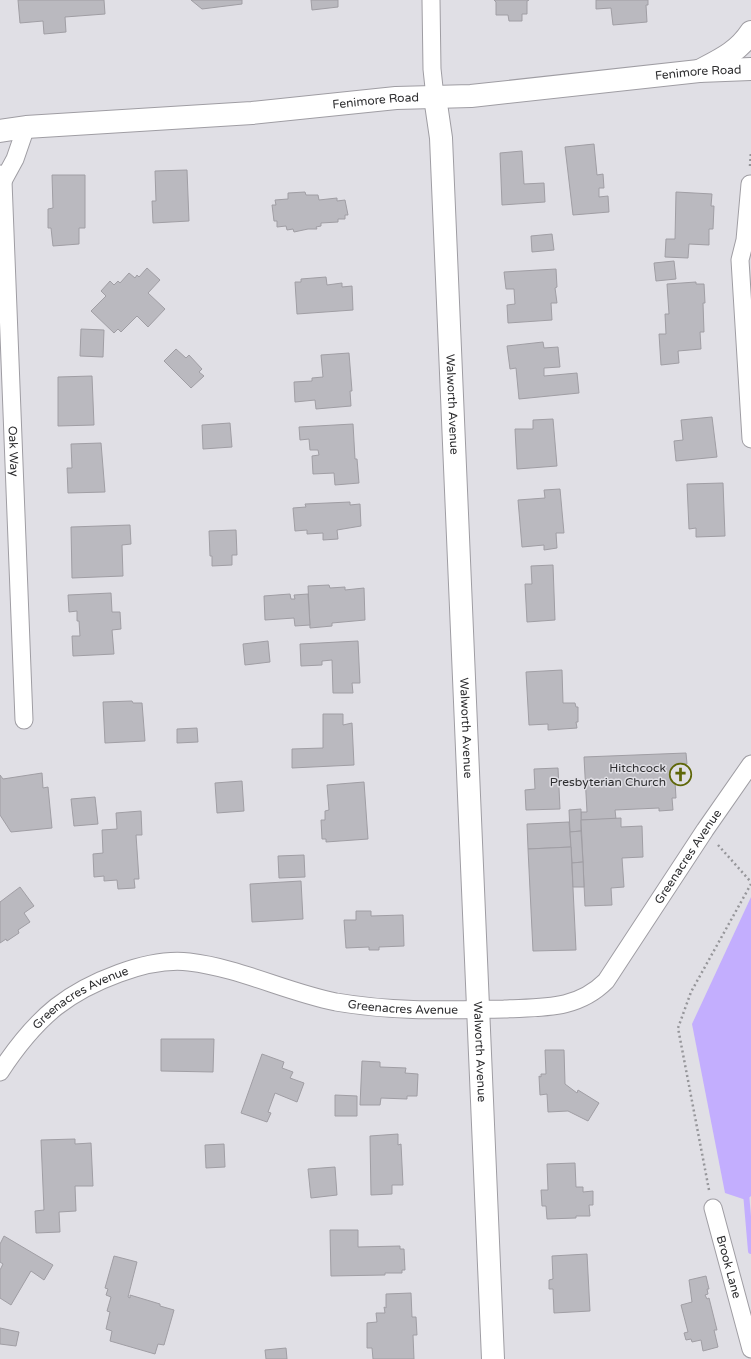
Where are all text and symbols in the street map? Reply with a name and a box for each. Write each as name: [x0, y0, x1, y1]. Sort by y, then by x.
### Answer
street label: Fenimore Road: [654, 62, 742, 83]
street label: Fenimore Road: [332, 90, 419, 112]
street label: Walworth Avenue: [443, 354, 461, 455]
street label: Oak Way: [6, 426, 22, 477]
street label: Walworth Avenue: [457, 677, 475, 779]
place label: Hitchcock Presbyterian Church: [550, 761, 666, 789]
church icon: Hitchcock Presbyterian Church: [668, 762, 694, 788]
street label: Greenacres Avenue: [651, 806, 724, 907]
street label: Greenacres Avenue: [30, 963, 130, 1032]
street label: Greenacres Avenue: [347, 997, 458, 1017]
street label: Walworth Avenue: [471, 1001, 489, 1103]
street label: Brook Lane: [714, 1234, 744, 1300]

